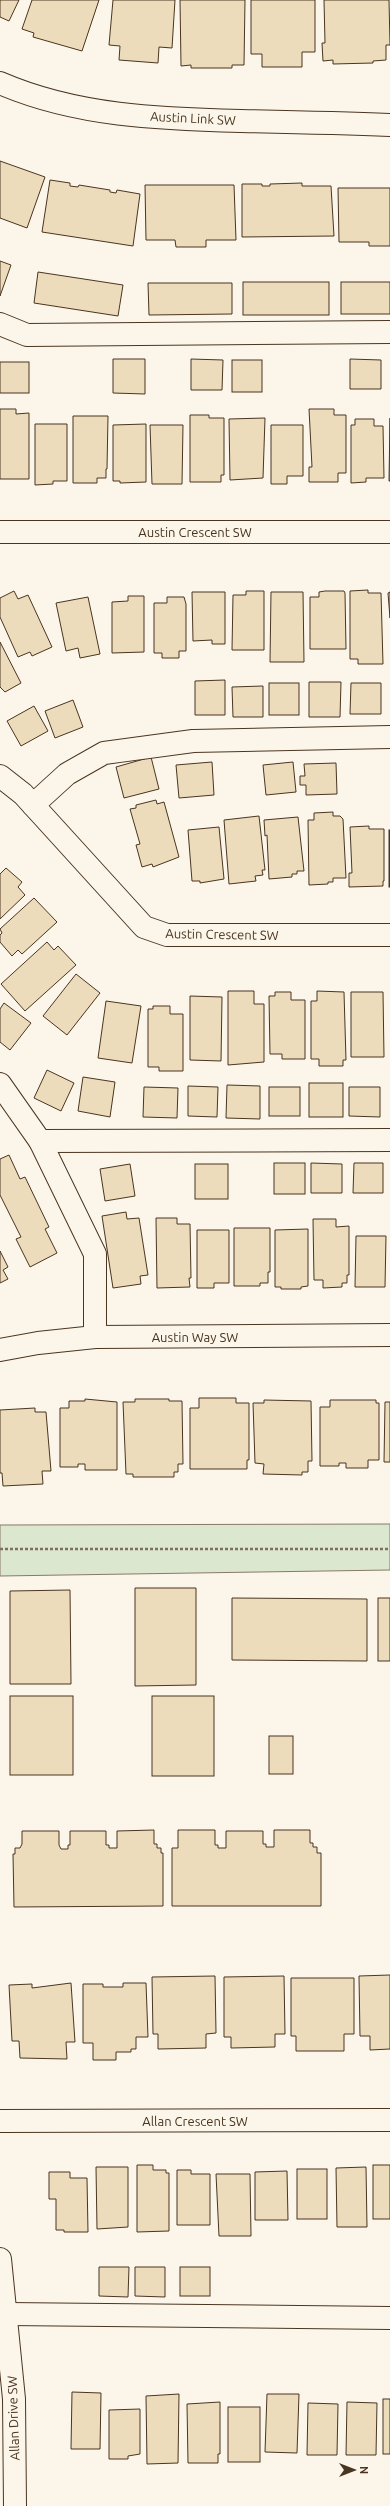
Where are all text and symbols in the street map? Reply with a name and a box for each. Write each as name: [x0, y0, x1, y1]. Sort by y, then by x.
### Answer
street label: Austin Link SW: [150, 109, 236, 127]
street label: Austin Crescent SW: [138, 525, 252, 539]
street label: Austin Crescent SW: [165, 926, 279, 942]
street label: Austin Way SW: [152, 1330, 238, 1344]
street label: Allan Crescent SW: [142, 2114, 248, 2128]
street label: Allan Drive SW: [5, 2375, 21, 2461]
north arrow: [334, 2450, 374, 2490]
text: N: [358, 2466, 370, 2474]

